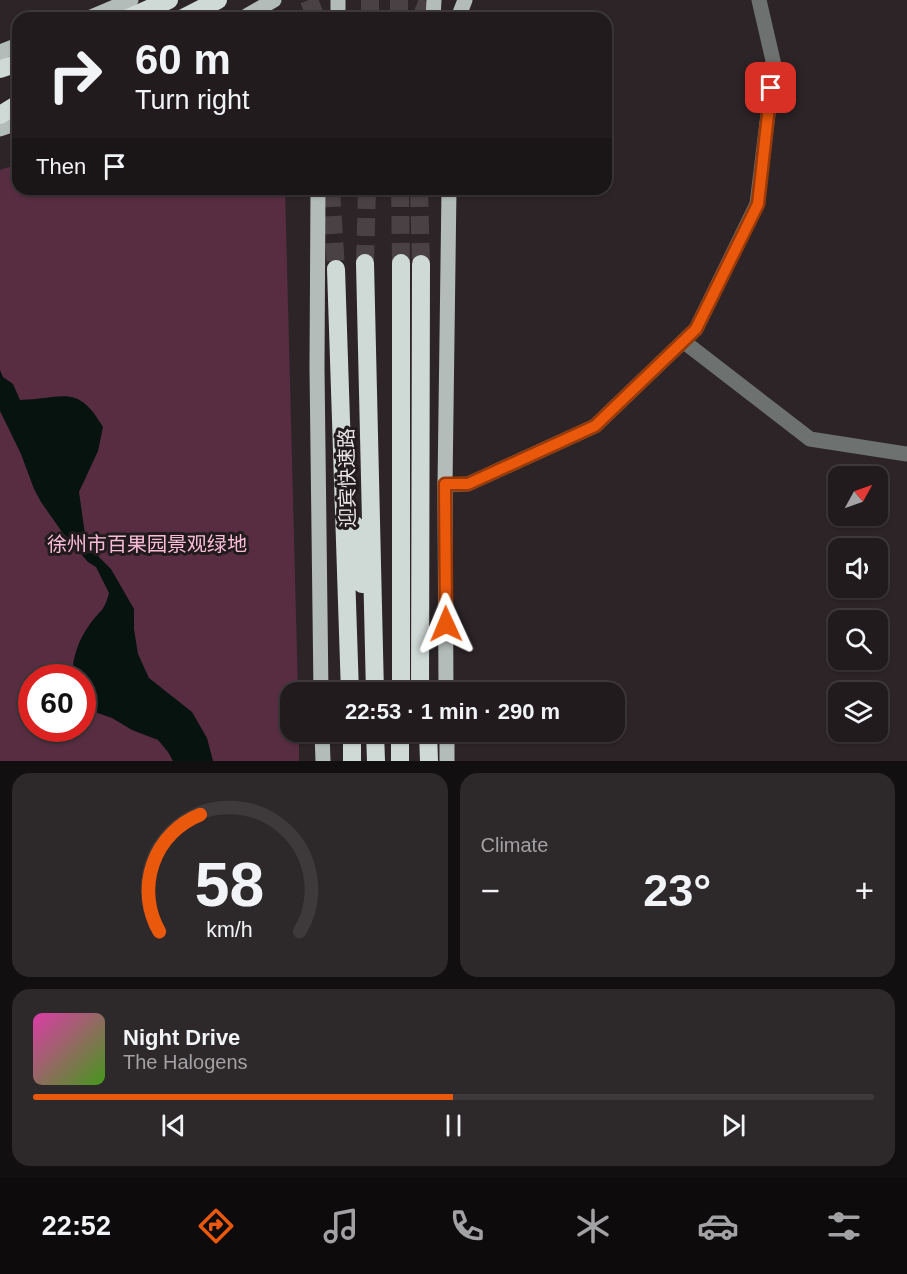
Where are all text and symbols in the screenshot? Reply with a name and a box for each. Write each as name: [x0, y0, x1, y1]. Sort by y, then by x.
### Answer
icon: right: [36, 36, 114, 114]
text: 60 m: [135, 36, 231, 83]
pin: [745, 62, 796, 113]
icon: arrive: [754, 71, 787, 104]
text: Turn right: [135, 85, 250, 115]
icon: arrive: [98, 150, 131, 183]
text: Then: [36, 154, 86, 179]
street label: 迎宾快速路: [335, 428, 359, 528]
north arrow: [828, 466, 888, 526]
map controls: [828, 466, 888, 742]
park label: 徐州市百果园景观绿地: [47, 533, 247, 555]
button: sound: [828, 538, 888, 598]
position arrow: [414, 592, 478, 656]
button: search: [828, 610, 888, 670]
speed limit sign: 60: [18, 664, 96, 742]
button: layers: [828, 682, 888, 742]
text: 22:53 · 1 min · 290 m: [345, 699, 560, 724]
text: Climate: [481, 834, 548, 856]
text: 58: [195, 850, 264, 919]
text: 23°: [643, 865, 711, 916]
text: −: [481, 872, 500, 909]
text: +: [855, 872, 874, 909]
text: km/h: [207, 918, 253, 942]
text: Night Drive: [123, 1025, 240, 1050]
text: The Halogens: [123, 1051, 248, 1073]
icon: previous: [157, 1109, 190, 1142]
icon: pause: [437, 1109, 470, 1142]
icon: next: [717, 1109, 750, 1142]
icon: directions: [195, 1205, 237, 1247]
icon: music: [320, 1205, 362, 1247]
icon: phone: [446, 1205, 488, 1247]
icon: climate: [572, 1205, 614, 1247]
icon: car: [697, 1205, 739, 1247]
icon: filters: [823, 1205, 865, 1247]
text: 22:52: [42, 1211, 111, 1241]

